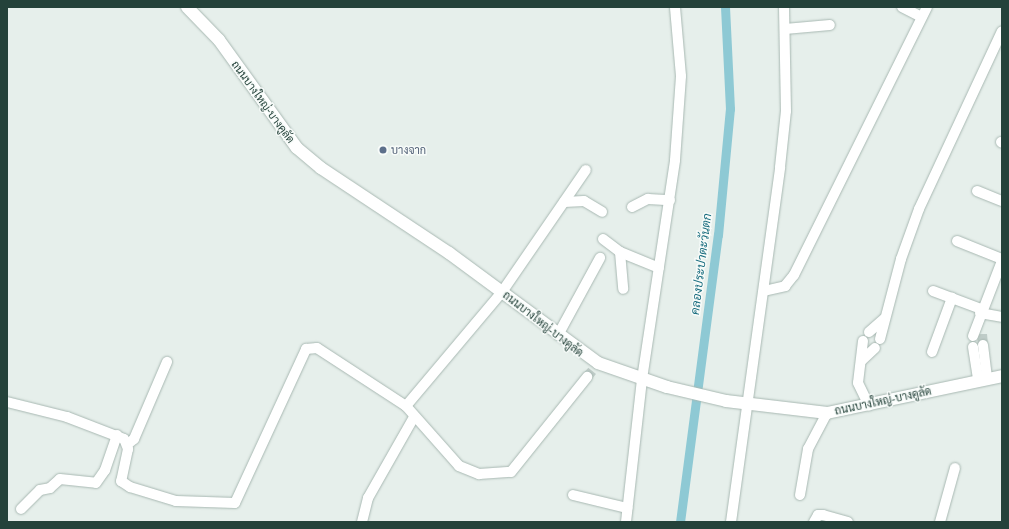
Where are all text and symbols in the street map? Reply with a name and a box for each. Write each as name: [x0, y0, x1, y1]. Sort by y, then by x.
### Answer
street label: ถนนบางใหญ่-บางคูลัด: [229, 58, 297, 146]
place label: บางจาก: [391, 143, 426, 157]
marker: บางจาก: [378, 145, 388, 155]
water label: คลองประปาตะวันตก: [688, 212, 714, 316]
street label: ถนนบางใหญ่-บางคูลัด: [500, 288, 586, 360]
street label: ถนนบางใหญ่-บางคูลัด: [833, 384, 933, 418]

